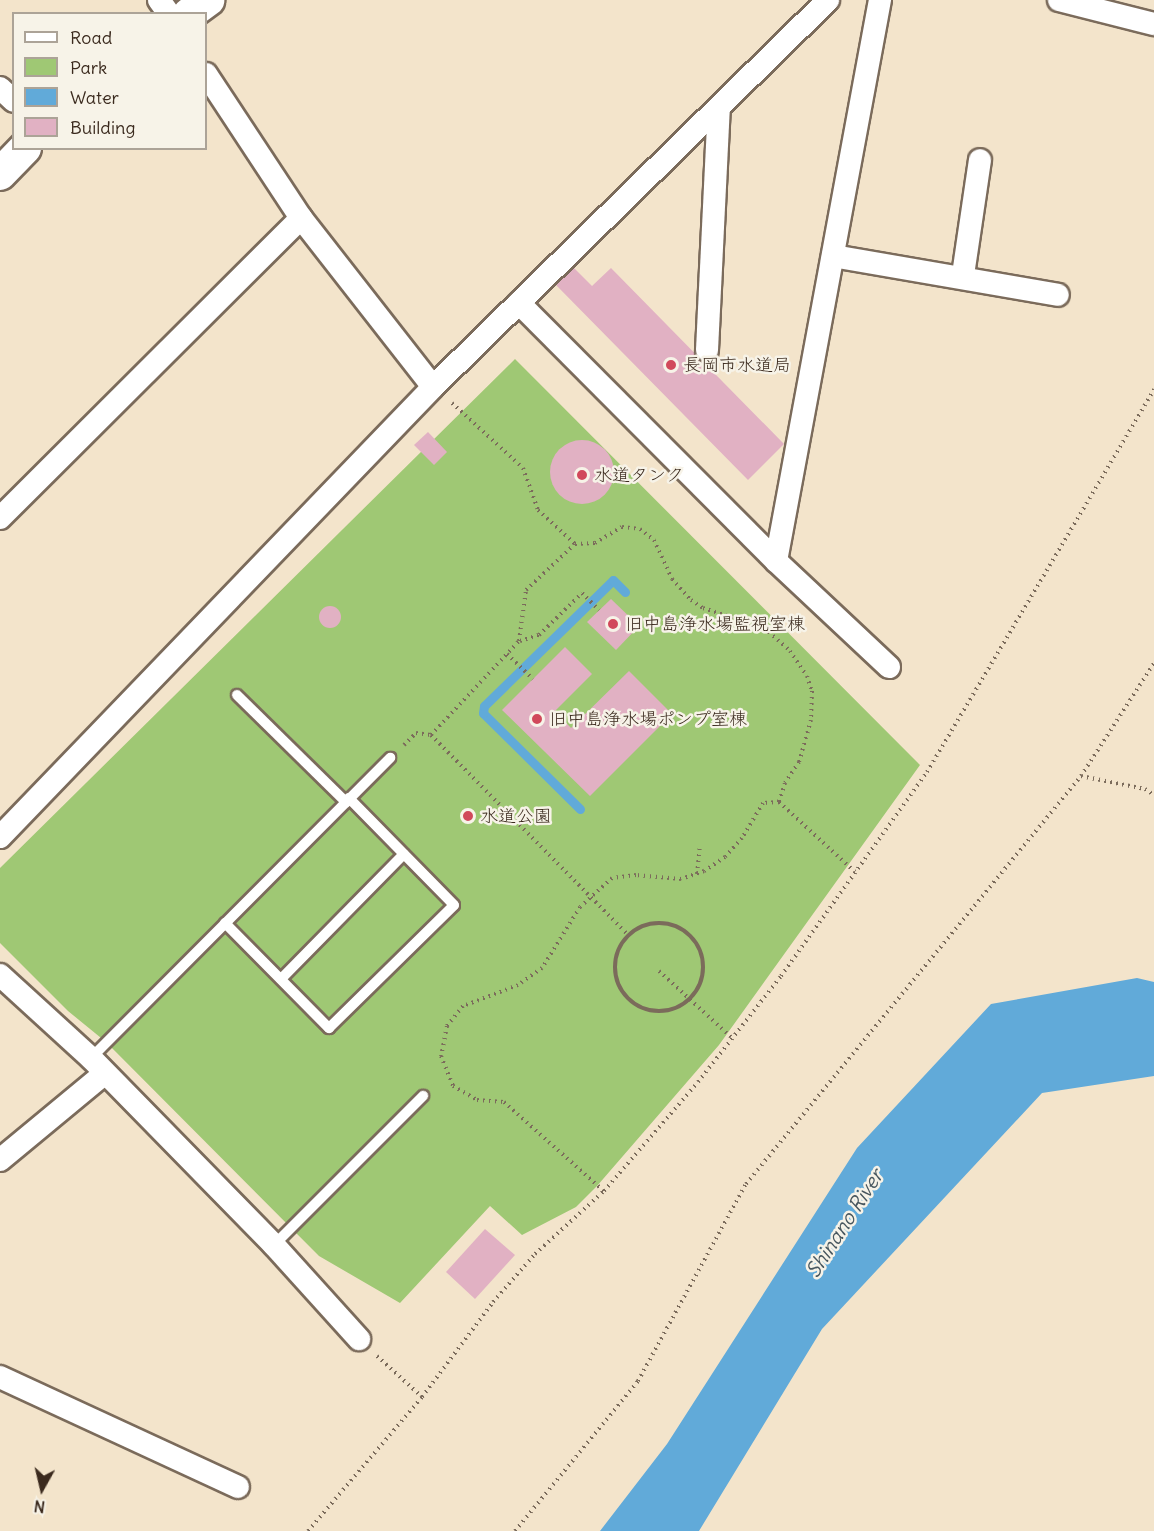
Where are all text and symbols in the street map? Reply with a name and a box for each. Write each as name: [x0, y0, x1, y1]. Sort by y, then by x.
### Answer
legend: [12, 12, 207, 150]
text: Road: [70, 26, 112, 49]
text: Park: [70, 56, 107, 79]
text: Water: [70, 86, 119, 109]
text: Building: [70, 116, 135, 139]
place label: 長岡市水道局: [683, 354, 791, 376]
marker: 長岡市水道局: [664, 358, 678, 372]
place label: 水道タンク: [594, 464, 684, 486]
marker: 水道タンク: [575, 468, 589, 482]
place label: 旧中島浄水場監視室棟: [625, 613, 805, 635]
marker: 旧中島浄水場監視室棟: [606, 617, 620, 631]
place label: 旧中島浄水場ポンプ室棟: [549, 708, 747, 730]
marker: 旧中島浄水場ポンプ室棟: [530, 712, 544, 726]
place label: 水道公園: [480, 805, 552, 827]
marker: 水道公園: [461, 809, 475, 823]
water label: Shinano River: [800, 1165, 888, 1281]
north arrow: [12, 1459, 72, 1519]
text: N: [33, 1496, 46, 1517]

